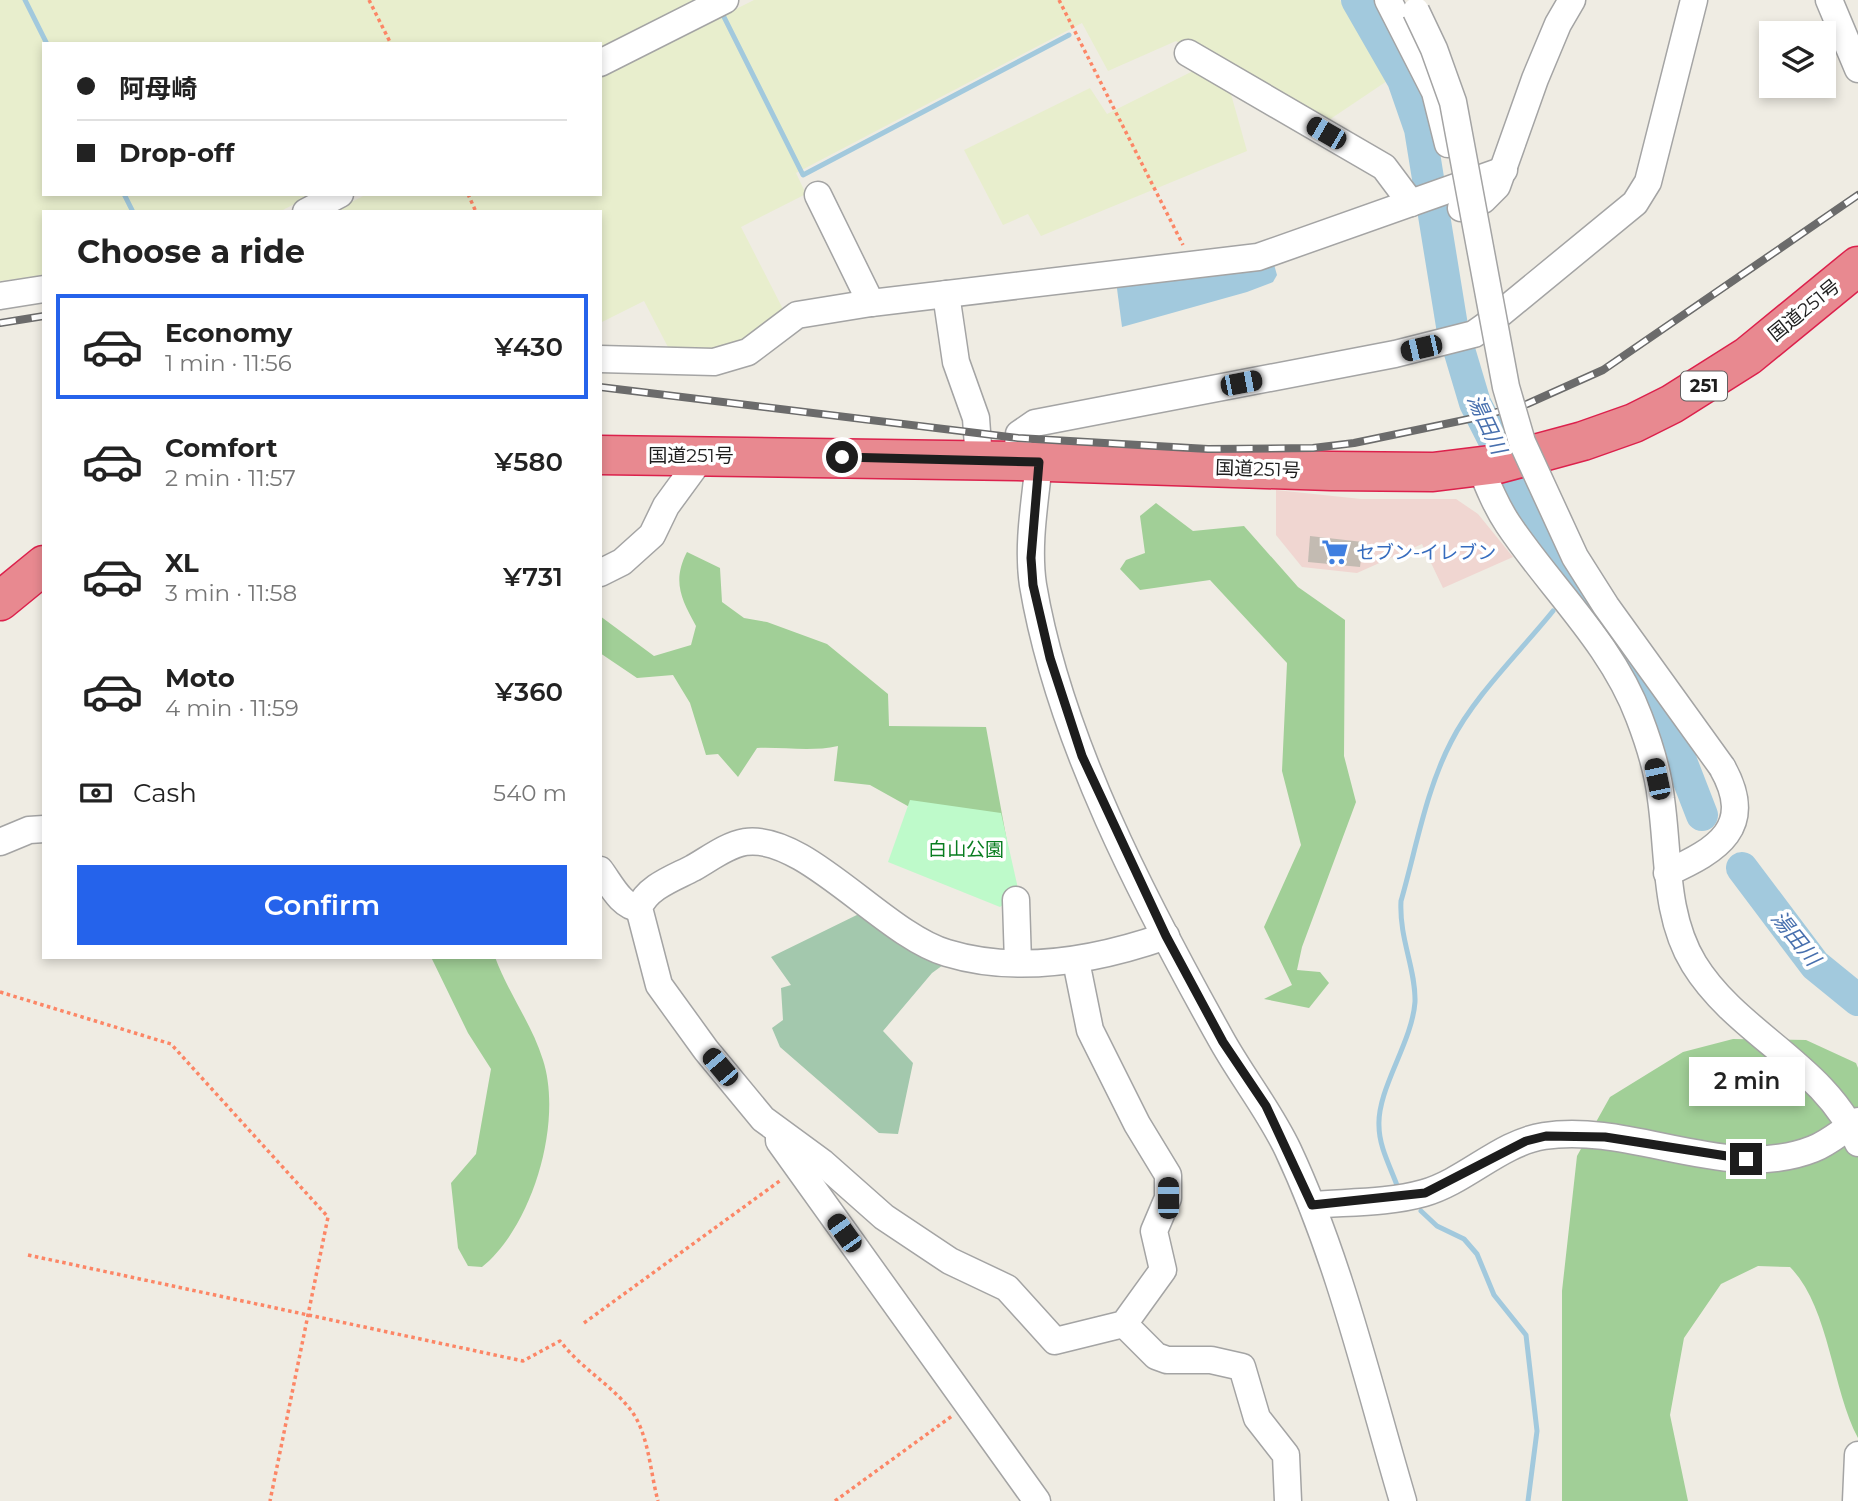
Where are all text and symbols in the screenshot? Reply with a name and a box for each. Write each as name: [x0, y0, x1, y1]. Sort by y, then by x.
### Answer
map controls: [1759, 21, 1836, 98]
button: layers: [1759, 21, 1836, 98]
text: 阿母崎: [119, 73, 197, 105]
car: [1303, 113, 1350, 153]
text: Drop-off: [119, 137, 234, 169]
text: Choose a ride: [77, 232, 305, 271]
street label: 国道251号: [1764, 274, 1844, 346]
icon: car: [81, 315, 144, 378]
text: Economy: [165, 317, 292, 349]
text: ¥430: [494, 331, 563, 363]
car: [1399, 333, 1444, 363]
text: 1 min · 11:56: [165, 349, 292, 377]
car: [1219, 369, 1264, 397]
road number: 251: [1681, 372, 1727, 400]
water label: 湯田川: [1462, 390, 1512, 460]
icon: car: [81, 430, 144, 493]
text: Comfort: [165, 432, 277, 464]
route start: [826, 441, 858, 473]
street label: 国道251号: [648, 444, 734, 467]
text: ¥580: [495, 446, 563, 478]
street label: 国道251号: [1215, 456, 1301, 482]
text: 2 min · 11:57: [165, 464, 296, 492]
supermarket icon: セブン-イレブン: [1320, 537, 1350, 567]
place label: セブン-イレブン: [1356, 541, 1496, 564]
icon: car: [81, 545, 144, 608]
text: XL: [165, 547, 199, 579]
text: ¥731: [503, 561, 563, 593]
text: 3 min · 11:58: [165, 579, 297, 607]
icon: car: [81, 660, 144, 723]
text: Moto: [165, 662, 235, 694]
text: ¥360: [495, 676, 563, 708]
text: 4 min · 11:59: [165, 694, 299, 722]
car: [1643, 756, 1672, 802]
icon: cash: [77, 774, 115, 812]
text: Cash: [133, 777, 197, 809]
text: 540 m: [493, 779, 567, 807]
park label: 白山公園: [928, 838, 1004, 861]
button: Confirm: [77, 865, 567, 945]
water label: 湯田川: [1766, 906, 1827, 972]
car: [699, 1044, 742, 1090]
callout: 2 min: [1688, 1058, 1804, 1106]
text: 2 min: [1714, 1067, 1780, 1095]
route end: [1730, 1143, 1762, 1175]
car: [1158, 1177, 1179, 1219]
car: [824, 1210, 865, 1256]

